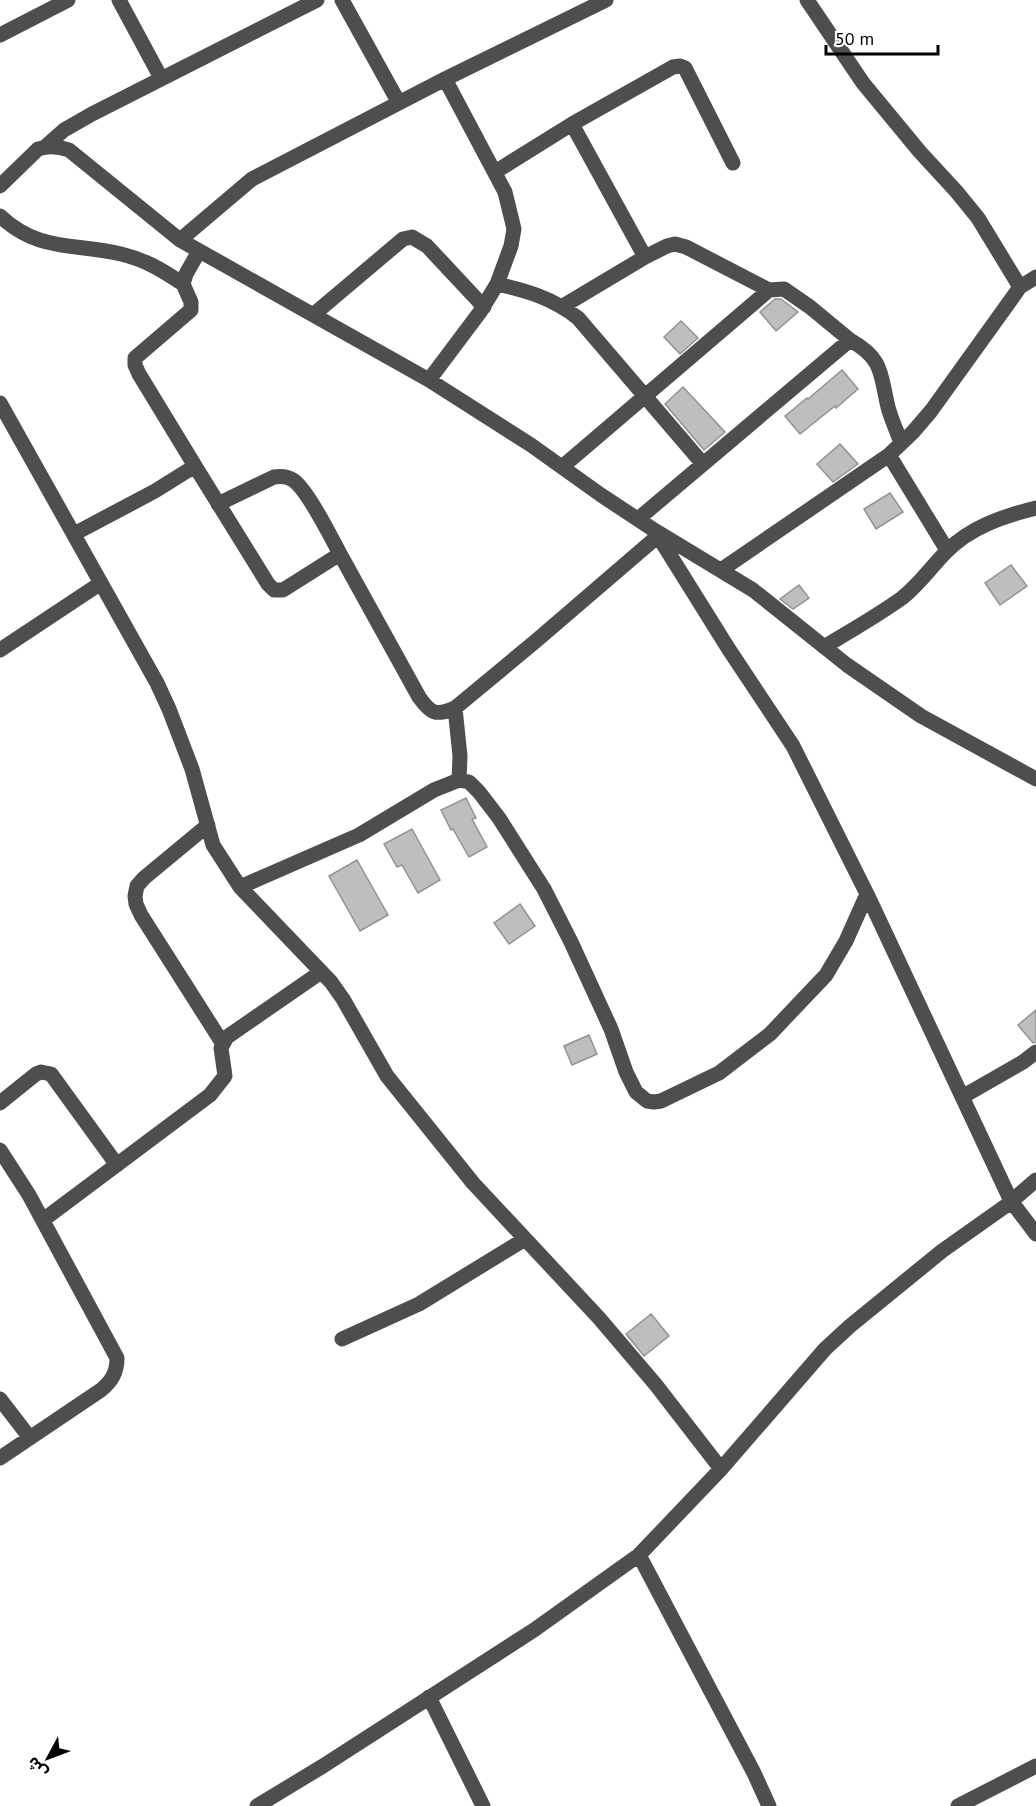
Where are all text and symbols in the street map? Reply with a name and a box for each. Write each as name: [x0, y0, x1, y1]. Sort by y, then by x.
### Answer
scale bar: [826, 18, 938, 56]
text: 50 m: [835, 27, 874, 50]
north arrow: [18, 1728, 78, 1788]
text: ش: [22, 1753, 51, 1783]

